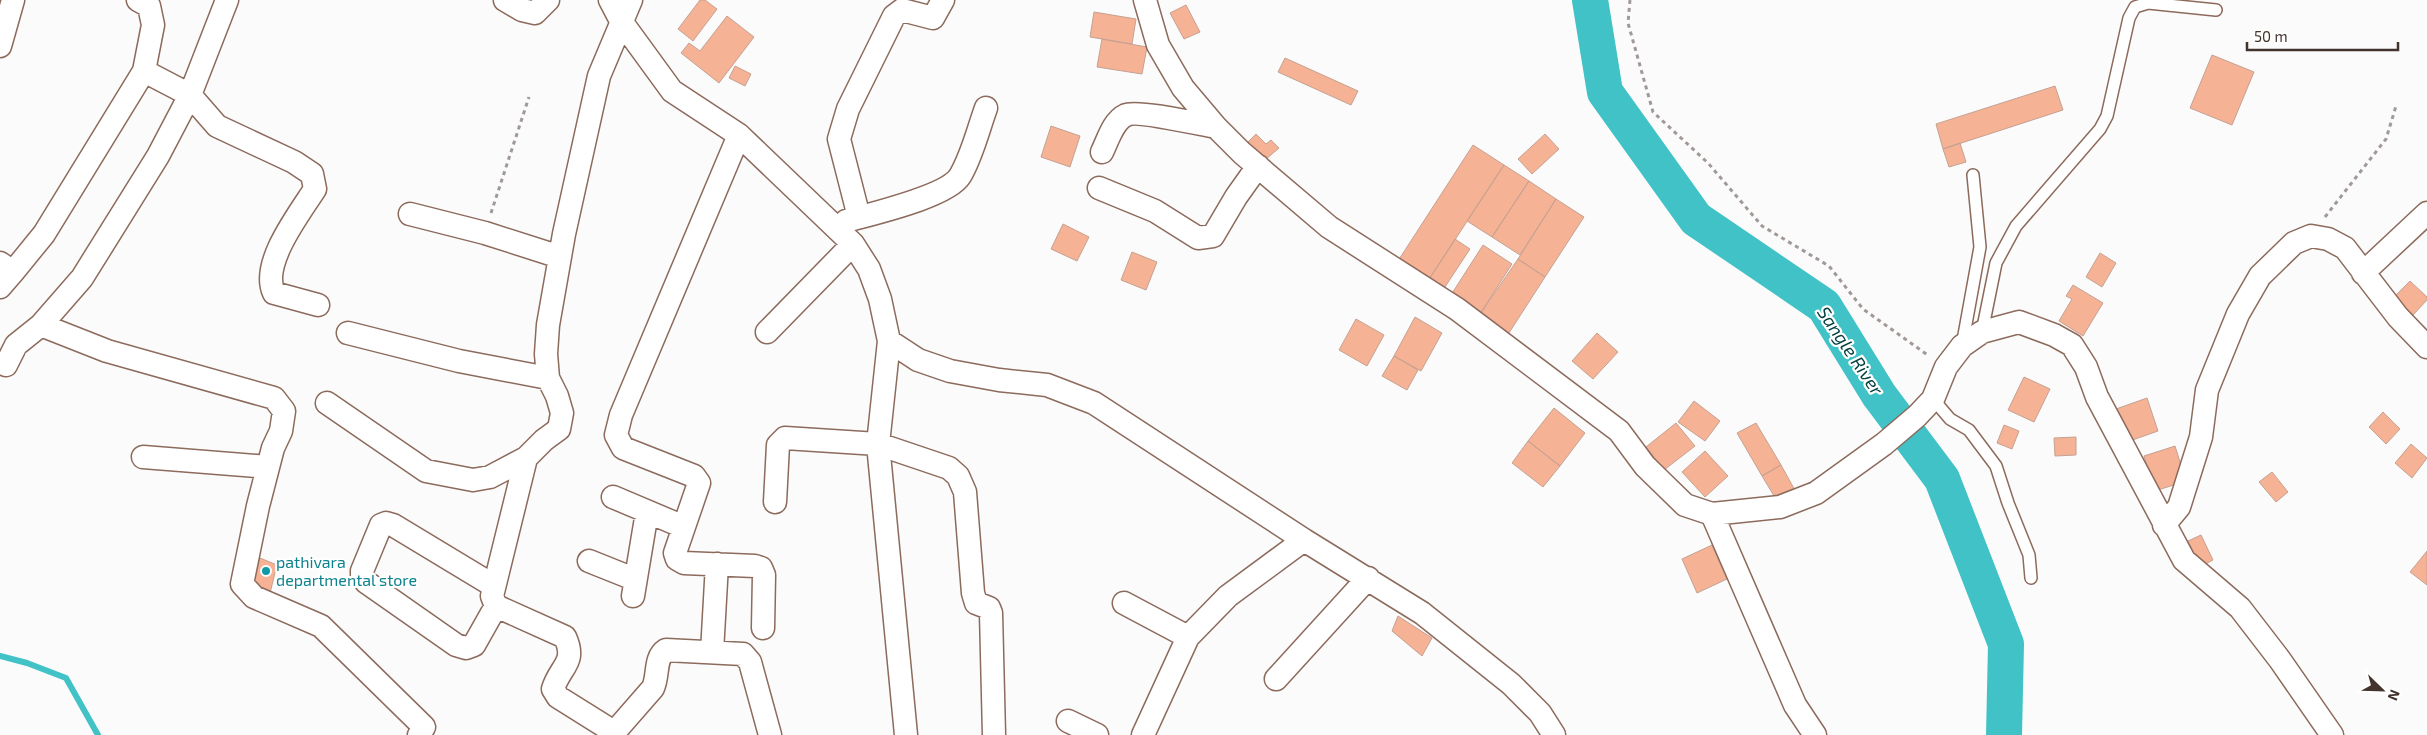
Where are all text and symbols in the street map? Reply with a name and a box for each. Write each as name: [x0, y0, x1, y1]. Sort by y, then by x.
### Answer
scale bar: [2247, 20, 2398, 52]
text: 50 m: [2254, 27, 2288, 45]
water label: Sangle River: [1813, 302, 1889, 400]
place label: pathivara departmental store: [276, 552, 417, 589]
marker: pathivara departmental store: [260, 565, 272, 577]
north arrow: [2357, 665, 2407, 715]
text: N: [2385, 687, 2404, 703]

